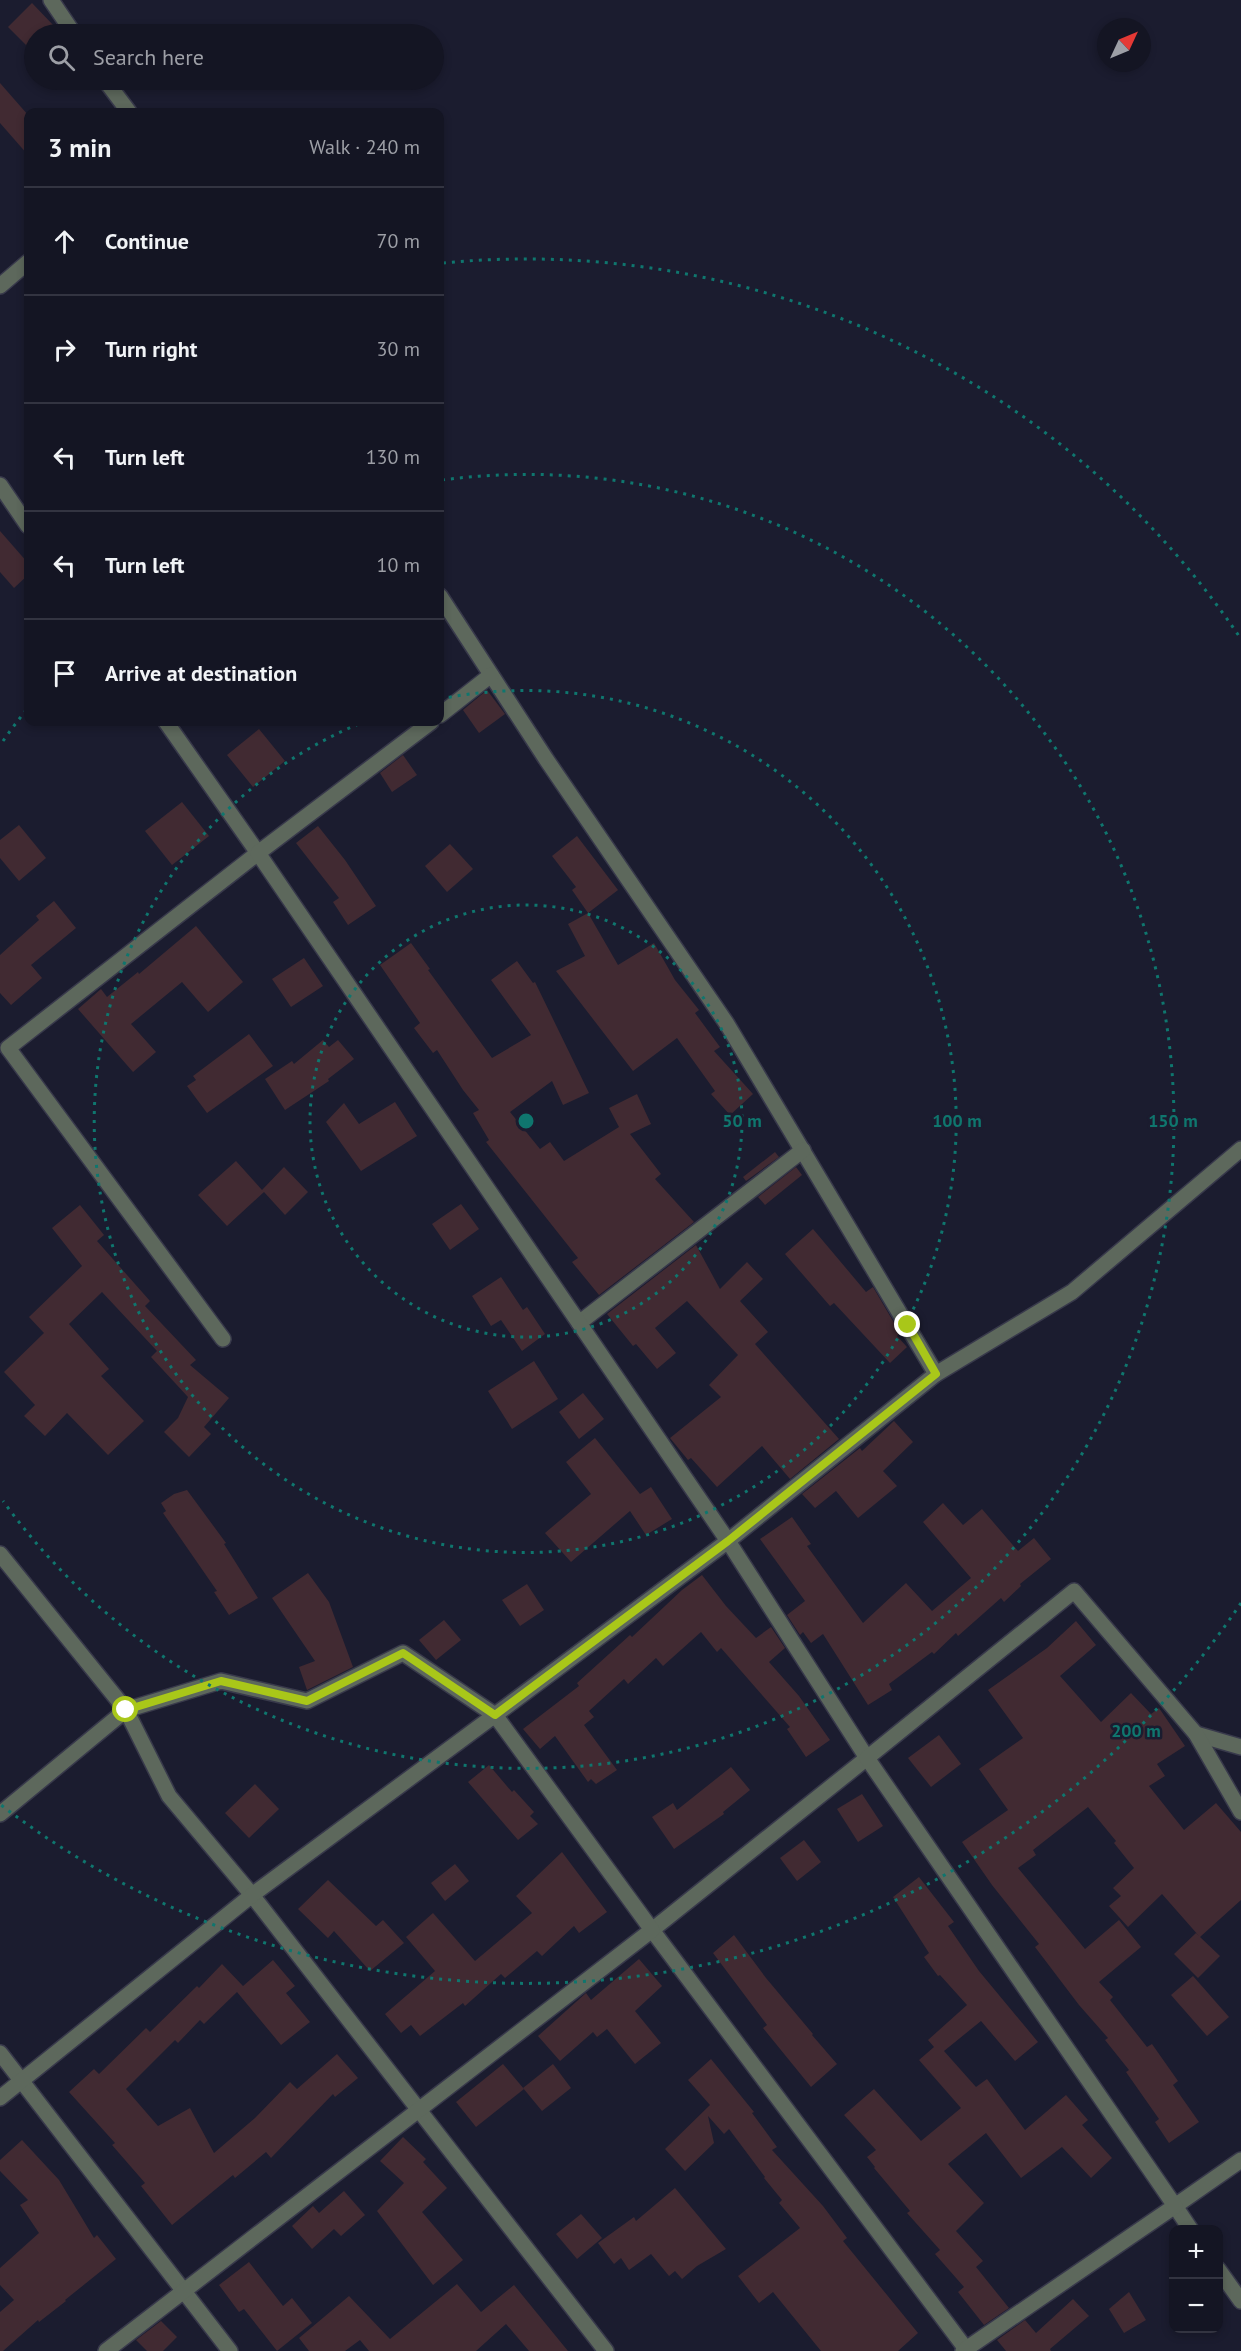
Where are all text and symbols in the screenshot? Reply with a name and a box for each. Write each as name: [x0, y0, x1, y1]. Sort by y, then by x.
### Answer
north arrow: [1097, 18, 1151, 72]
search box: [24, 24, 444, 90]
icon: search: [45, 41, 78, 74]
text: Search here: [93, 43, 204, 71]
text: 3 min: [48, 131, 111, 164]
text: Walk · 240 m: [309, 134, 420, 160]
icon: ahead: [48, 225, 81, 258]
text: Continue: [105, 227, 189, 255]
text: 70 m: [377, 228, 420, 254]
icon: right: [48, 333, 81, 366]
text: Turn right: [105, 335, 197, 363]
text: 30 m: [377, 336, 420, 362]
icon: left: [48, 441, 81, 474]
text: Turn left: [105, 443, 185, 471]
text: 130 m: [366, 444, 420, 470]
icon: left: [48, 549, 81, 582]
text: Turn left: [105, 551, 185, 579]
text: 10 m: [377, 552, 420, 578]
icon: arrive: [48, 657, 81, 690]
text: Arrive at destination: [105, 659, 297, 687]
text: 50 m: [722, 1109, 762, 1132]
text: 100 m: [932, 1109, 982, 1132]
text: 150 m: [1148, 1109, 1198, 1132]
centre of rings: [516, 1111, 536, 1131]
route end: [894, 1311, 920, 1337]
route start: [112, 1696, 138, 1722]
text: 200 m: [1111, 1719, 1161, 1742]
map controls: [1169, 2225, 1223, 2333]
button: +: [1169, 2225, 1223, 2279]
button: −: [1169, 2279, 1223, 2333]

